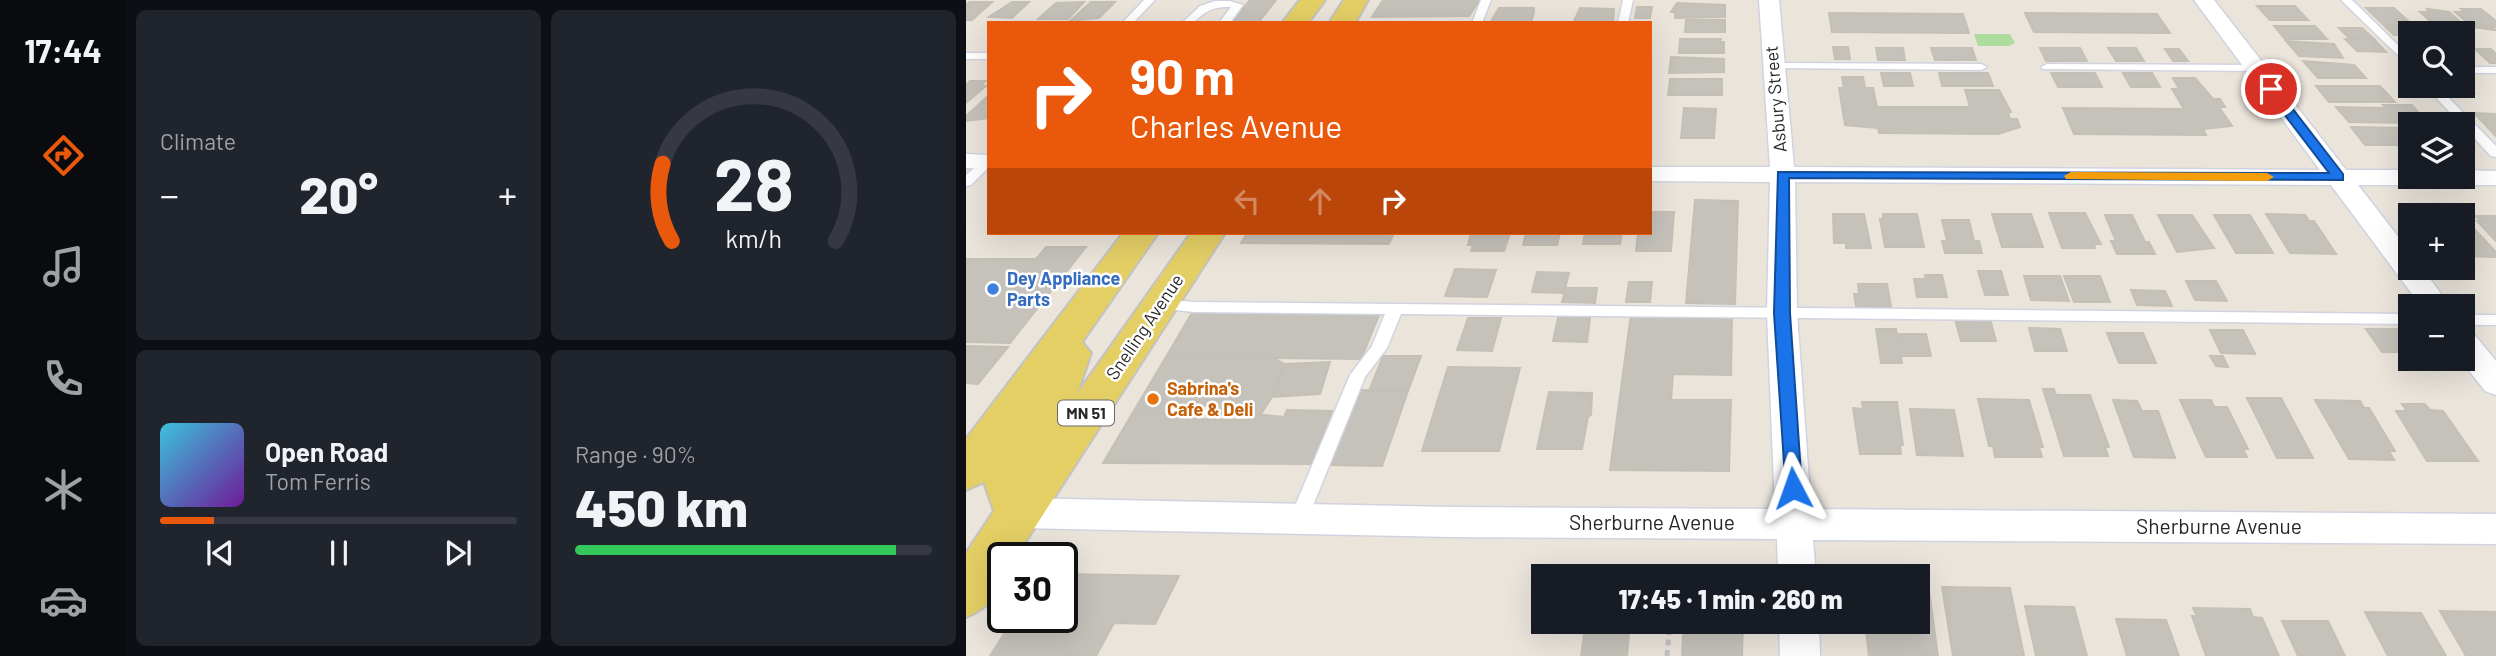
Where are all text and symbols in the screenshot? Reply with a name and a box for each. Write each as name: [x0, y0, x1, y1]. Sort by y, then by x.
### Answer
map controls: [2398, 21, 2475, 371]
button: search: [2398, 21, 2475, 98]
text: 17:44: [24, 31, 102, 69]
street label: Asbury Street: [1759, 45, 1791, 153]
text: 90 m: [1130, 46, 1235, 105]
icon: right: [1015, 49, 1106, 140]
pin: [2241, 59, 2301, 119]
icon: arrive: [2252, 70, 2290, 108]
text: Charles Avenue: [1130, 106, 1342, 144]
button: layers: [2398, 112, 2475, 189]
text: Climate: [160, 127, 236, 155]
icon: directions: [39, 131, 88, 180]
text: 28: [713, 138, 794, 226]
text: 20°: [299, 162, 378, 224]
text: −: [160, 171, 179, 217]
text: +: [498, 171, 517, 217]
icon: left: [1228, 182, 1266, 220]
icon: ahead: [1301, 182, 1339, 220]
icon: right: [1374, 182, 1412, 220]
button: +: [2398, 203, 2475, 280]
text: km/h: [725, 223, 782, 253]
icon: music: [39, 242, 88, 291]
place label: Dey Appliance Parts: [1007, 267, 1120, 310]
street label: Snelling Avenue: [1101, 269, 1188, 383]
marker: Dey Appliance Parts: [985, 281, 1001, 297]
button: −: [2398, 294, 2475, 371]
icon: phone: [39, 354, 88, 403]
place label: Sabrina's Cafe & Deli: [1167, 377, 1253, 420]
marker: Sabrina's Cafe & Deli: [1145, 391, 1161, 407]
road number: MN 51: [1058, 400, 1114, 426]
text: Open Road: [265, 436, 388, 467]
text: Range · 90%: [575, 440, 696, 468]
position arrow: [1756, 451, 1830, 525]
icon: climate: [39, 465, 88, 514]
text: Tom Ferris: [265, 467, 371, 495]
text: 450 km: [575, 475, 748, 537]
street label: Sherburne Avenue: [1569, 509, 1735, 534]
street label: Sherburne Avenue: [2136, 513, 2302, 538]
icon: previous: [201, 534, 239, 572]
icon: pause: [320, 534, 358, 572]
icon: next: [439, 534, 477, 572]
speed limit sign: 30: [987, 542, 1078, 633]
icon: car: [39, 576, 88, 625]
text: 17:45 · 1 min · 260 m: [1619, 583, 1842, 614]

